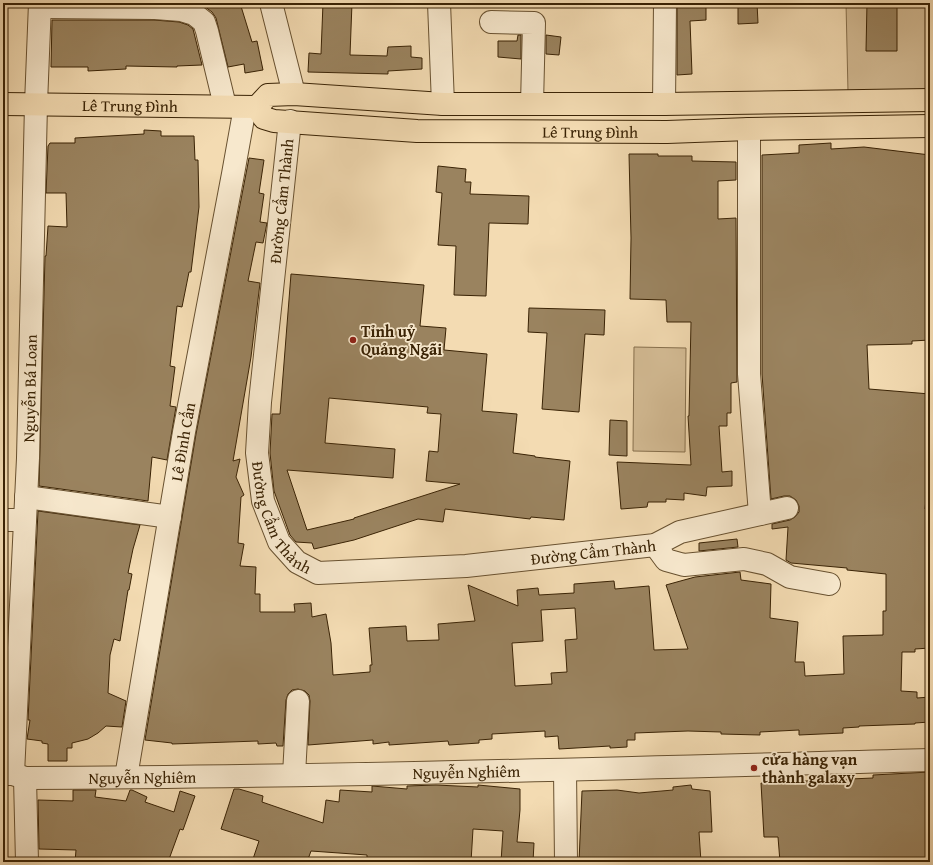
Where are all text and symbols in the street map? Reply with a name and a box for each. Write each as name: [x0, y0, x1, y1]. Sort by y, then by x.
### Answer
street label: Lê Trung Đình: [82, 93, 178, 118]
street label: Lê Trung Đình: [542, 120, 638, 144]
street label: Đường Cẩm Thành: [263, 137, 299, 265]
place label: Tỉnh uỷ Quảng Ngãi: [361, 319, 442, 361]
street label: Nguyễn Bá Loan: [16, 334, 43, 443]
marker: Tỉnh uỷ Quảng Ngãi: [348, 335, 358, 345]
street label: Lê Đình Cẩn: [164, 400, 201, 483]
street label: Đường Cẩm Thành: [246, 460, 316, 580]
street label: Đường Cẩm Thành: [530, 533, 657, 571]
place label: cửa hàng vạn thành galaxy: [762, 747, 858, 789]
street label: Nguyễn Nghiêm: [412, 759, 520, 785]
marker: cửa hàng vạn thành galaxy: [749, 763, 759, 773]
street label: Nguyễn Nghiêm: [88, 765, 196, 790]

